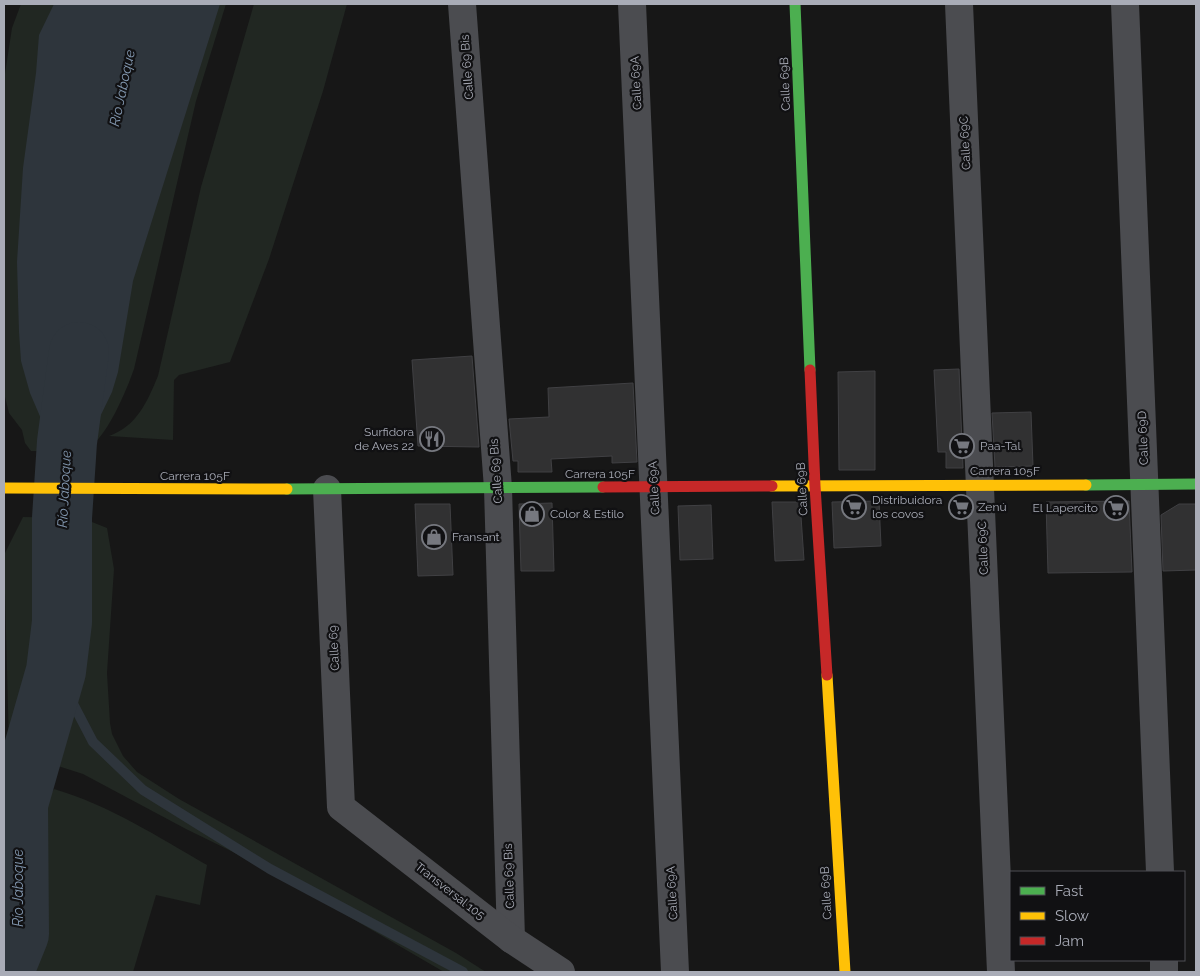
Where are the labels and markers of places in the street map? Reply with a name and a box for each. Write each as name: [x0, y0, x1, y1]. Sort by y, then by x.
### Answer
place label: Surfidora de Aves 22: [355, 425, 414, 453]
restaurant icon: Surfidora de Aves 22: [419, 426, 445, 452]
supermarket icon: Paa-Tal: [949, 433, 975, 459]
place label: Paa-Tal: [980, 439, 1021, 453]
place label: Distribuidora los covos: [872, 493, 942, 521]
supermarket icon: Distribuidora los covos: [841, 494, 867, 520]
supermarket icon: Zenú: [948, 494, 974, 520]
supermarket icon: El Lapercito: [1103, 495, 1129, 521]
place label: Zenú: [978, 500, 1007, 514]
shop icon: Color & Estilo: [519, 501, 545, 527]
place label: El Lapercito: [1032, 501, 1098, 515]
place label: Color & Estilo: [550, 507, 624, 521]
shop icon: Fransant: [421, 524, 447, 550]
place label: Fransant: [452, 530, 500, 544]

